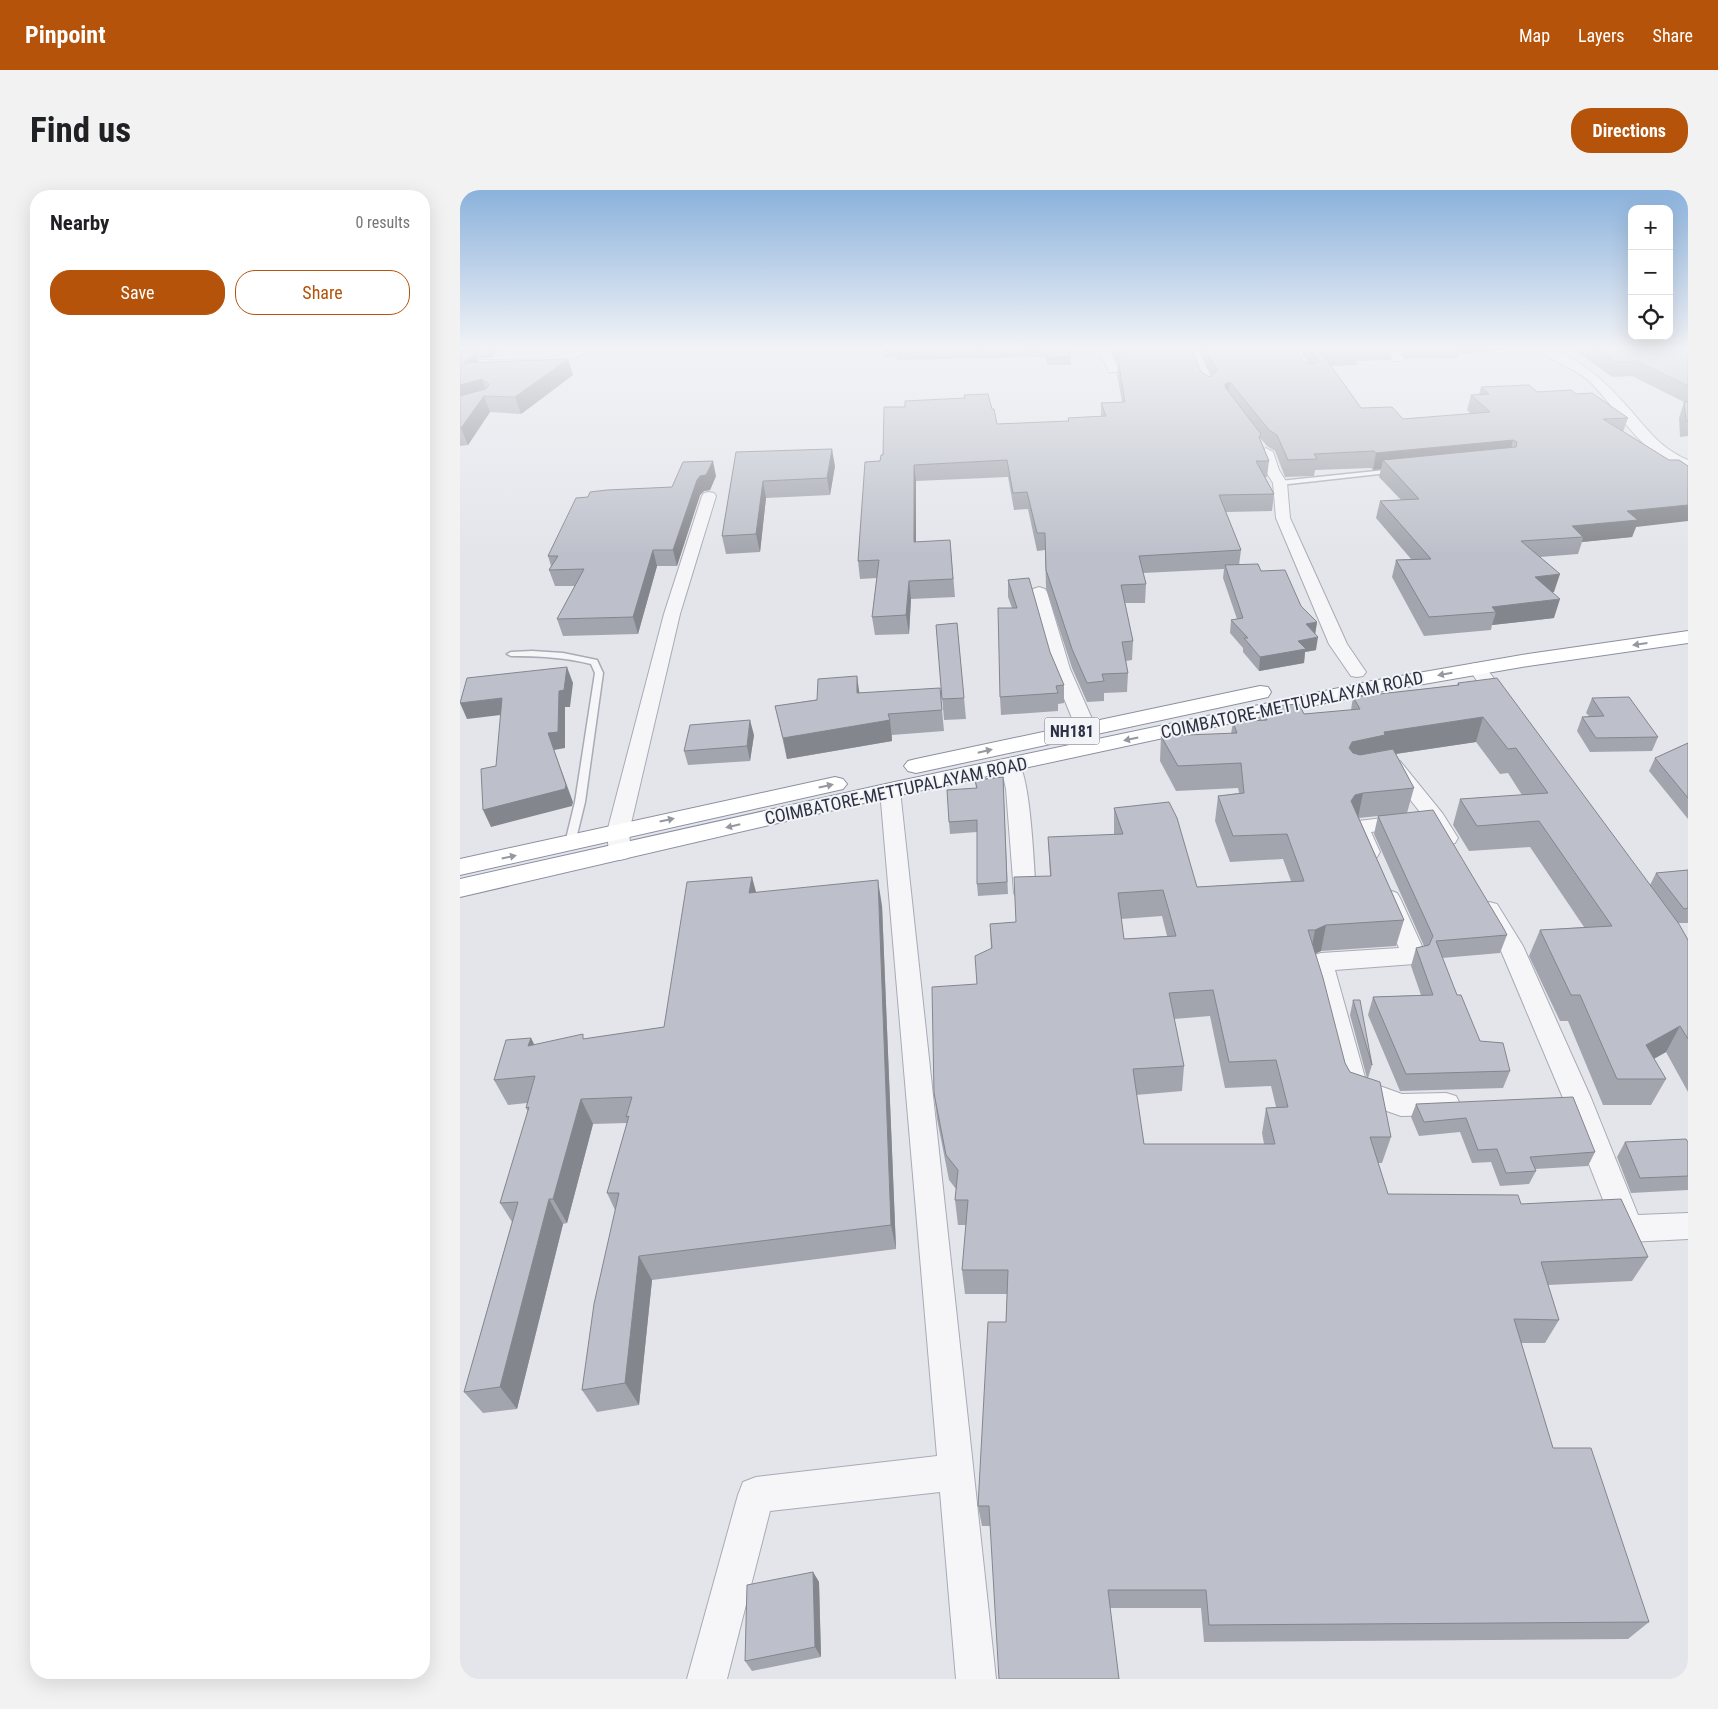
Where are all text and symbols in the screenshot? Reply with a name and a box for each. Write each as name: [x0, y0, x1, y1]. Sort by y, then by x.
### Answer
text: Pinpoint: [25, 21, 106, 49]
text: Map: [1519, 25, 1550, 46]
text: Layers: [1578, 25, 1625, 46]
text: Share: [1653, 25, 1693, 46]
button: Directions: [1571, 108, 1688, 153]
text: Find us: [30, 110, 131, 151]
map controls: [1628, 205, 1673, 340]
button: +: [1628, 205, 1673, 250]
text: Nearby: [50, 211, 109, 235]
text: 0 results: [355, 213, 410, 232]
button: −: [1628, 250, 1673, 295]
button: Save: [50, 270, 225, 315]
button: Share: [235, 270, 410, 315]
button: locate: [1628, 295, 1673, 340]
one-way arrow: [1631, 640, 1647, 648]
street label: COIMBATORE-METTUPALAYAM ROAD: [1159, 666, 1425, 743]
one-way arrow: [1437, 670, 1452, 678]
road number: NH181: [1044, 718, 1100, 744]
one-way arrow: [1124, 735, 1139, 743]
one-way arrow: [977, 747, 992, 755]
street label: COIMBATORE-METTUPALAYAM ROAD: [763, 752, 1029, 829]
one-way arrow: [819, 782, 834, 790]
one-way arrow: [660, 816, 675, 824]
one-way arrow: [725, 823, 741, 831]
one-way arrow: [501, 852, 517, 860]

